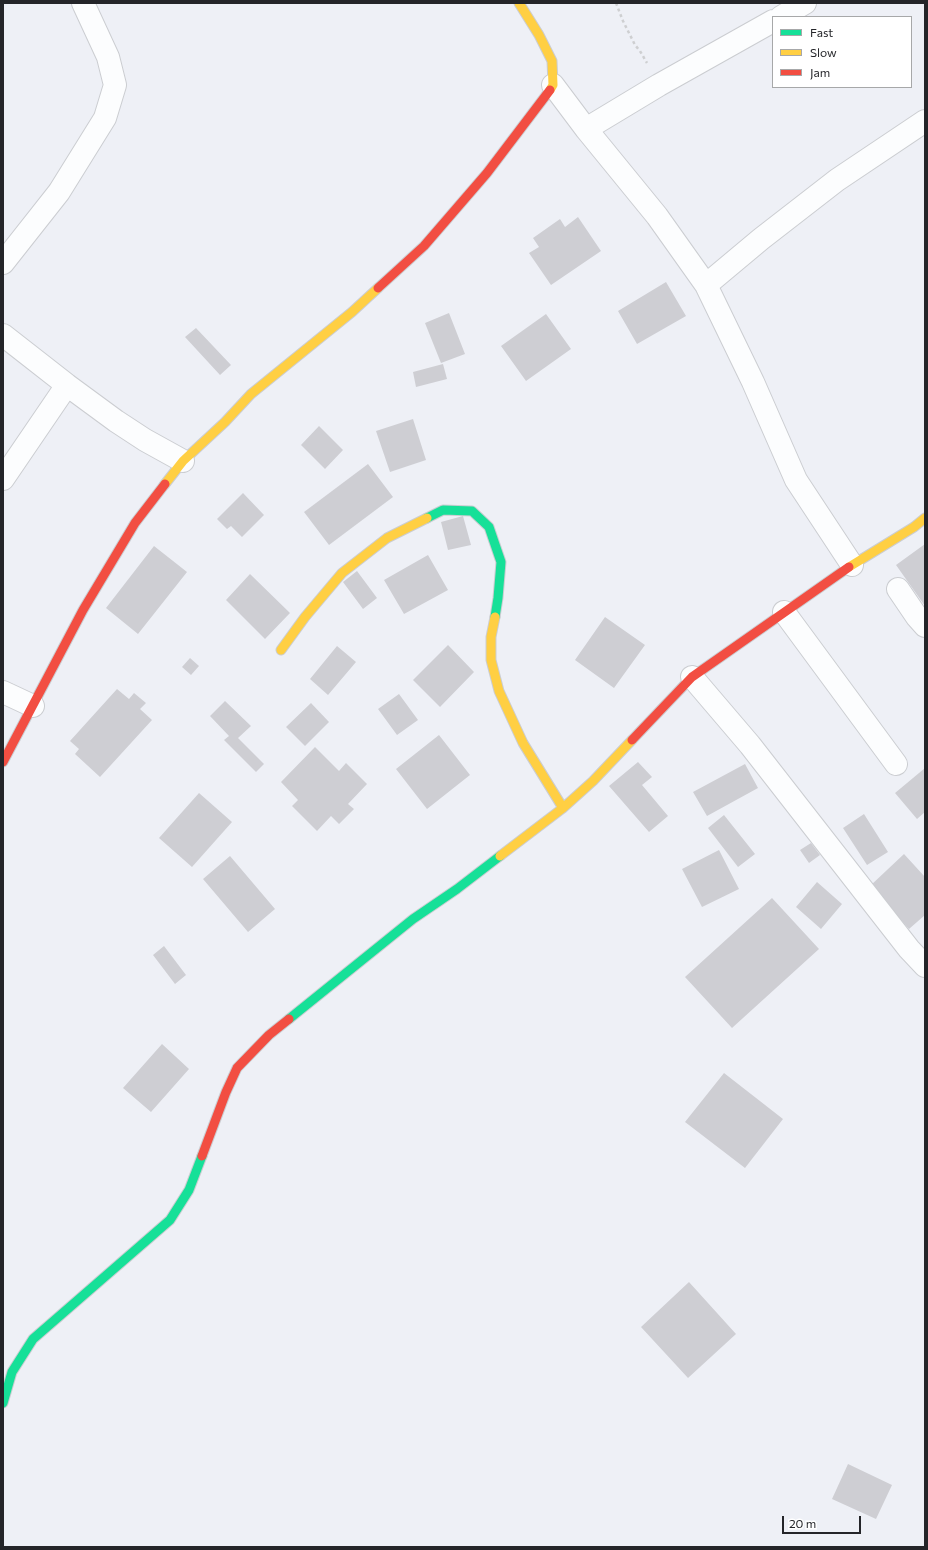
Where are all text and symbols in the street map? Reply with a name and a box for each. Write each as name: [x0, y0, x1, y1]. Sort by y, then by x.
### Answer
legend: [772, 16, 912, 88]
text: Fast: [810, 25, 833, 39]
text: Slow: [810, 45, 837, 59]
text: Jam: [810, 65, 830, 79]
scale bar: [784, 1508, 863, 1534]
text: 20 m: [789, 1516, 816, 1530]

